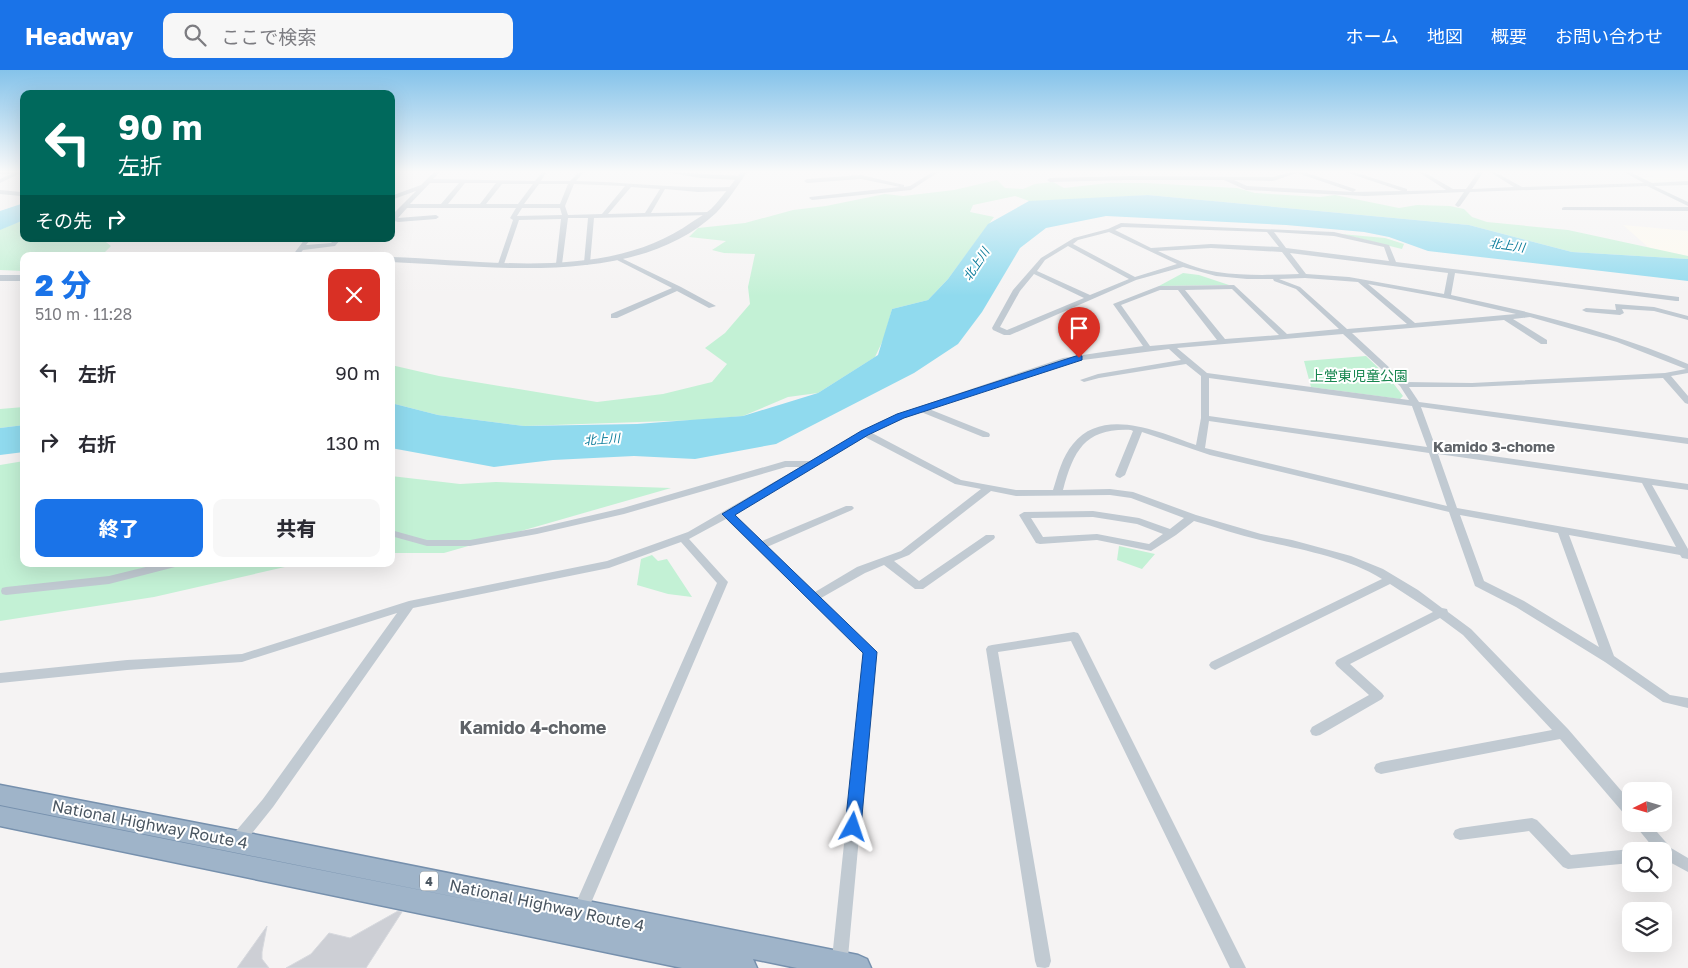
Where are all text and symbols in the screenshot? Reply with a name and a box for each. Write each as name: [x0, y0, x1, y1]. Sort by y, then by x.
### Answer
search box: [163, 13, 513, 58]
text: Headway: [25, 21, 133, 50]
icon: search: [181, 21, 209, 49]
text: ここで検索: [221, 25, 316, 48]
text: ホーム: [1346, 25, 1399, 47]
text: 地図: [1427, 25, 1463, 47]
text: 概要: [1491, 25, 1527, 47]
text: お問い合わせ: [1555, 25, 1663, 47]
text: 90 m: [118, 106, 202, 148]
icon: left: [35, 110, 100, 175]
text: 左折: [118, 152, 162, 179]
icon: right: [102, 205, 130, 233]
text: その先: [35, 209, 92, 232]
water label: 北上川: [1488, 235, 1528, 255]
water label: 北上川: [960, 243, 993, 283]
text: 2 分: [35, 267, 91, 303]
button: close: [328, 269, 380, 321]
text: 510 m · 11:28: [35, 304, 132, 324]
pin: [1058, 307, 1100, 358]
icon: arrive: [1065, 314, 1093, 342]
icon: left: [35, 358, 63, 386]
text: 90 m: [335, 361, 380, 384]
text: 左折: [78, 362, 116, 385]
park label: 上堂東児童公園: [1310, 367, 1408, 384]
icon: right: [35, 428, 63, 456]
water label: 北上川: [584, 430, 622, 448]
text: 130 m: [326, 431, 380, 454]
text: 右折: [78, 432, 116, 455]
district label: Kamido 3-chome: [1433, 437, 1555, 455]
button: 終了: [35, 499, 203, 557]
button: 共有: [213, 499, 380, 557]
district label: Kamido 4-chome: [460, 716, 607, 738]
north arrow: [1622, 782, 1672, 832]
map controls: [1622, 782, 1672, 952]
street label: National Highway Route 4: [50, 795, 250, 853]
position arrow: [826, 800, 878, 852]
button: search: [1622, 842, 1672, 892]
road number: 4: [420, 871, 438, 890]
street label: National Highway Route 4: [448, 875, 646, 935]
button: layers: [1622, 902, 1672, 952]

